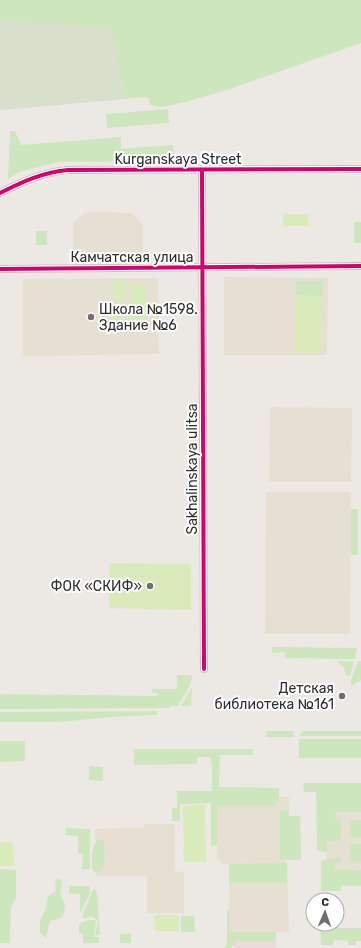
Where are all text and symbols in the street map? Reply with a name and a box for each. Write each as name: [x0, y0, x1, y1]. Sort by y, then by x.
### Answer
street label: Kurganskaya Street: [114, 151, 242, 168]
street label: Камчатская улица: [70, 249, 194, 266]
place label: Школа №1598. Здание №6: [99, 301, 198, 334]
marker: Школа №1598. Здание №6: [86, 312, 96, 322]
street label: Sakhalinskaya ulitsa: [184, 403, 201, 535]
place label: ФОК «СКИФ»: [50, 578, 142, 595]
marker: ФОК «СКИФ»: [145, 581, 155, 591]
place label: Детская библиотека №161: [215, 680, 334, 713]
marker: Детская библиотека №161: [337, 691, 347, 701]
north arrow: [305, 892, 345, 932]
text: С: [321, 896, 330, 909]

